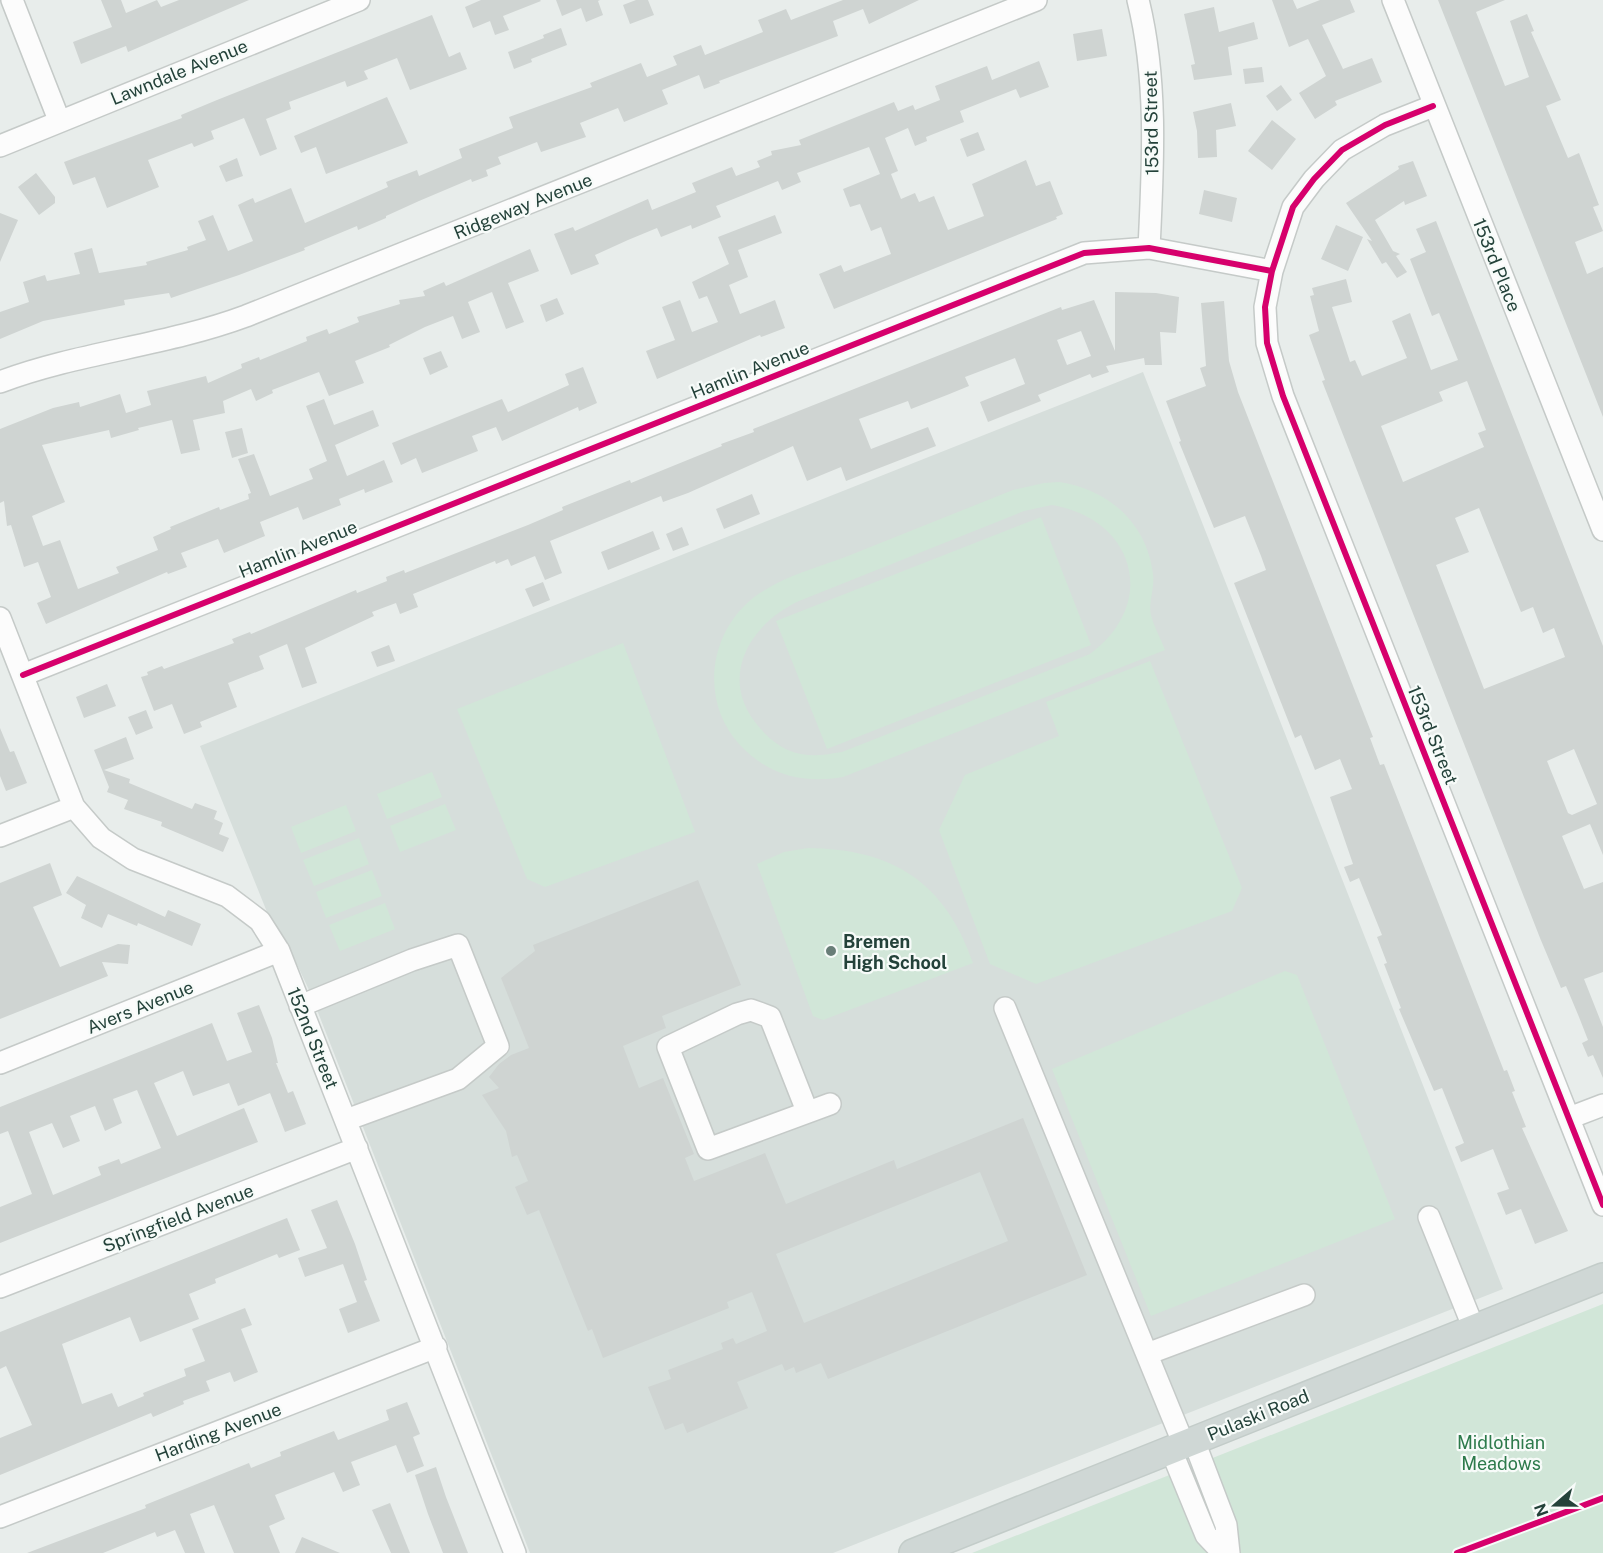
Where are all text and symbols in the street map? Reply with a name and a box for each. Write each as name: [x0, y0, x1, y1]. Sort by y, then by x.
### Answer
street label: Lawndale Avenue: [107, 35, 251, 109]
street label: 153rd Street: [1140, 70, 1162, 176]
street label: Ridgeway Avenue: [451, 169, 595, 243]
street label: 153rd Place: [1469, 215, 1525, 315]
street label: Hamlin Avenue: [688, 337, 812, 403]
street label: Hamlin Avenue: [236, 516, 360, 582]
street label: 153rd Street: [1404, 682, 1462, 788]
place label: Bremen High School: [843, 931, 947, 973]
marker: Bremen High School: [824, 944, 838, 958]
street label: Avers Avenue: [84, 976, 196, 1038]
street label: 152nd Street: [283, 984, 343, 1092]
street label: Springfield Avenue: [100, 1180, 256, 1256]
street label: Pulaski Road: [1204, 1385, 1312, 1445]
street label: Harding Avenue: [152, 1398, 284, 1466]
park label: Midlothian Meadows: [1457, 1432, 1545, 1474]
north arrow: [1525, 1475, 1585, 1535]
text: N: [1530, 1501, 1552, 1519]

